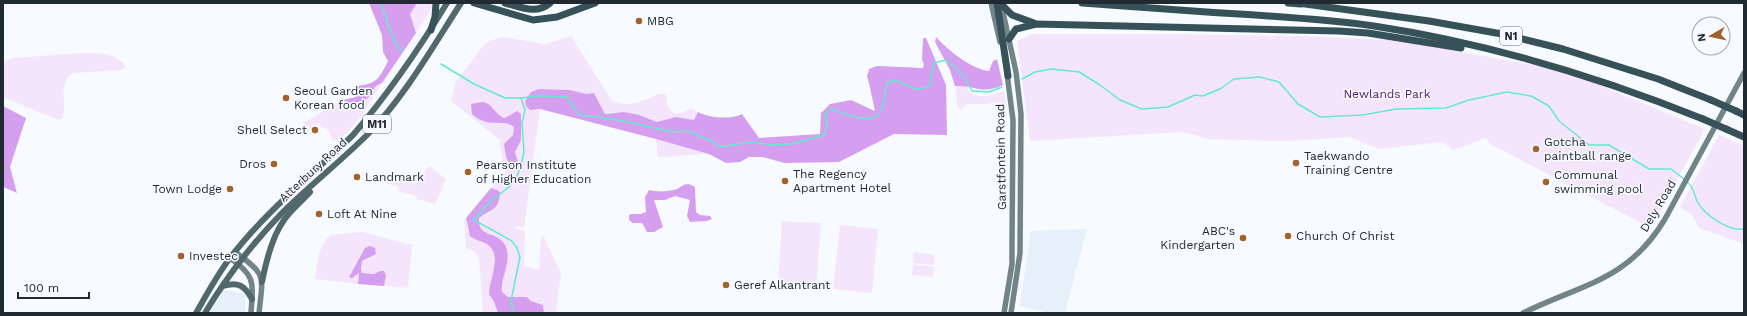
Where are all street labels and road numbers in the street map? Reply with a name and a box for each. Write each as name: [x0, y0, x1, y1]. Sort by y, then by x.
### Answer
road number: N1: [1500, 27, 1522, 45]
street label: Garstfontein Road: [993, 104, 1009, 210]
road number: M11: [363, 115, 391, 133]
street label: Atterbury Road: [276, 135, 350, 205]
street label: Dely Road: [1637, 177, 1679, 235]

